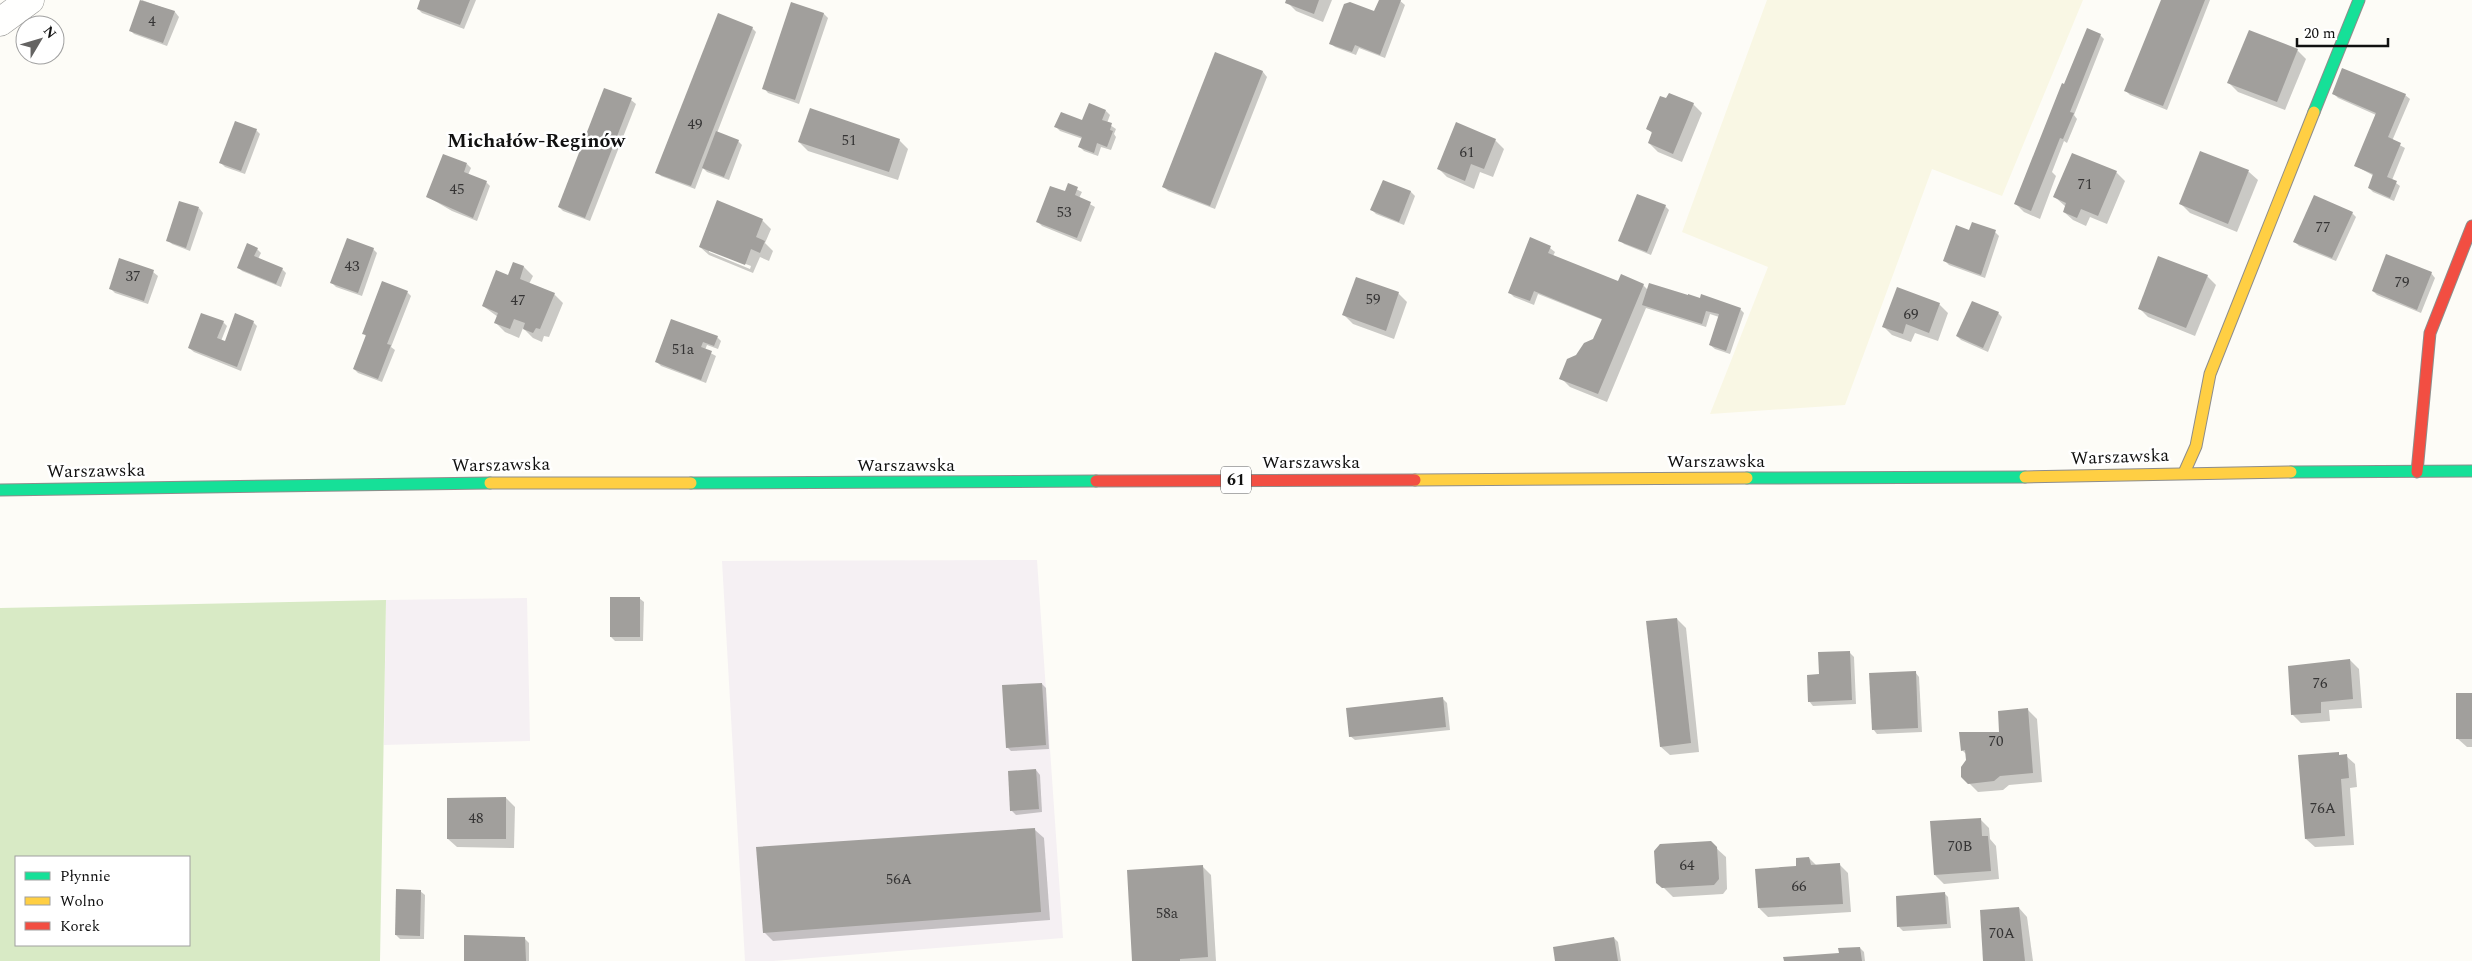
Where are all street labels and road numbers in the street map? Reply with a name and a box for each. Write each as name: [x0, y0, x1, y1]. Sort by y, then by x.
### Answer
street label: Warszawska: [2070, 442, 2170, 472]
street label: Warszawska: [1667, 448, 1765, 475]
street label: Warszawska: [1262, 449, 1360, 476]
street label: Warszawska: [452, 451, 551, 479]
street label: Warszawska: [857, 452, 955, 479]
street label: Warszawska: [47, 457, 146, 485]
road number: 61: [1221, 466, 1251, 494]

